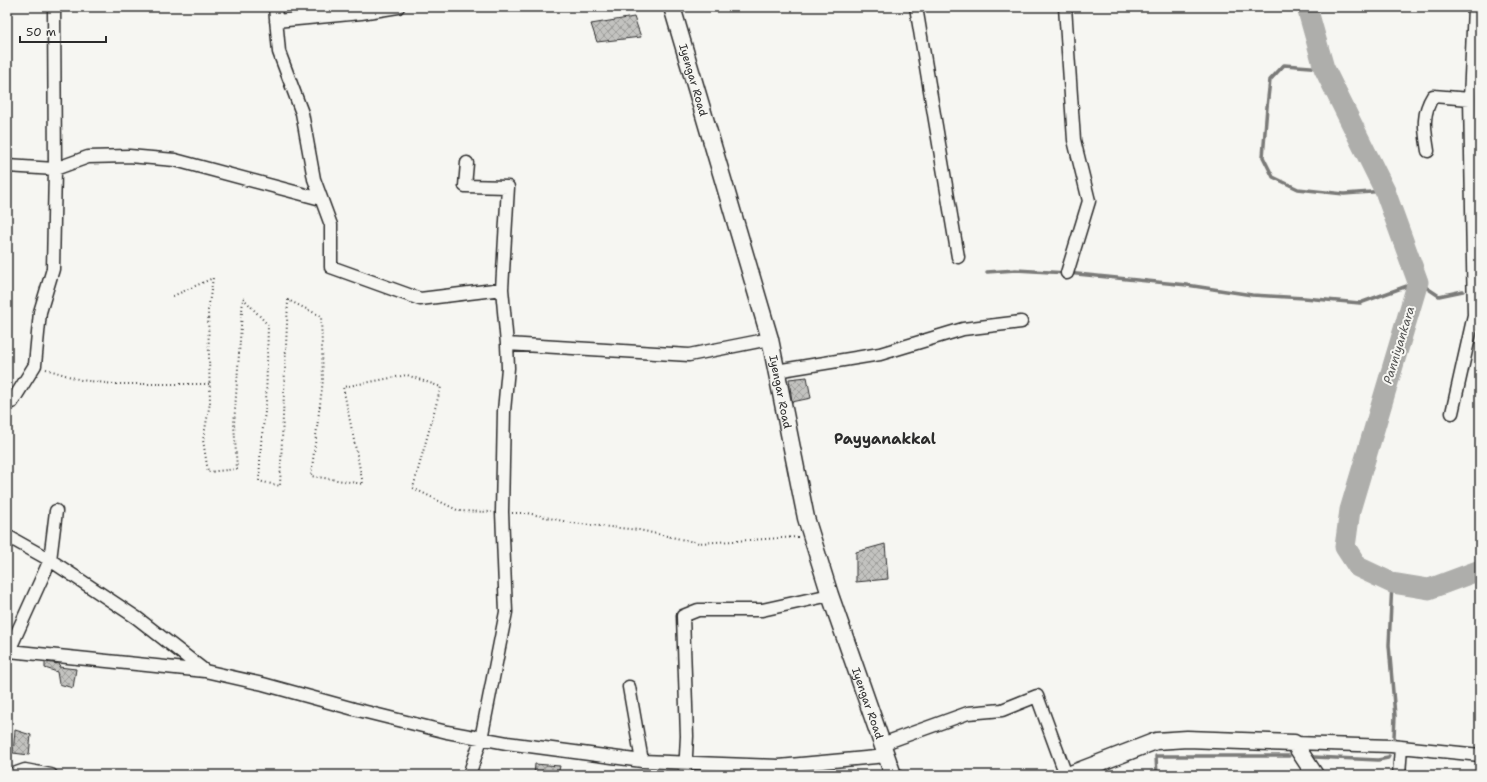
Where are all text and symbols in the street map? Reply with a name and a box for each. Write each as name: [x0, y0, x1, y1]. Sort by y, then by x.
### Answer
scale bar: [20, 18, 106, 44]
text: 50 m: [26, 24, 56, 40]
street label: Iyengar Road: [675, 42, 711, 118]
water label: Panniyankara: [1380, 304, 1418, 386]
street label: Iyengar Road: [765, 354, 795, 430]
district label: Payyanakkal: [834, 429, 936, 449]
street label: Iyengar Road: [848, 666, 887, 741]

